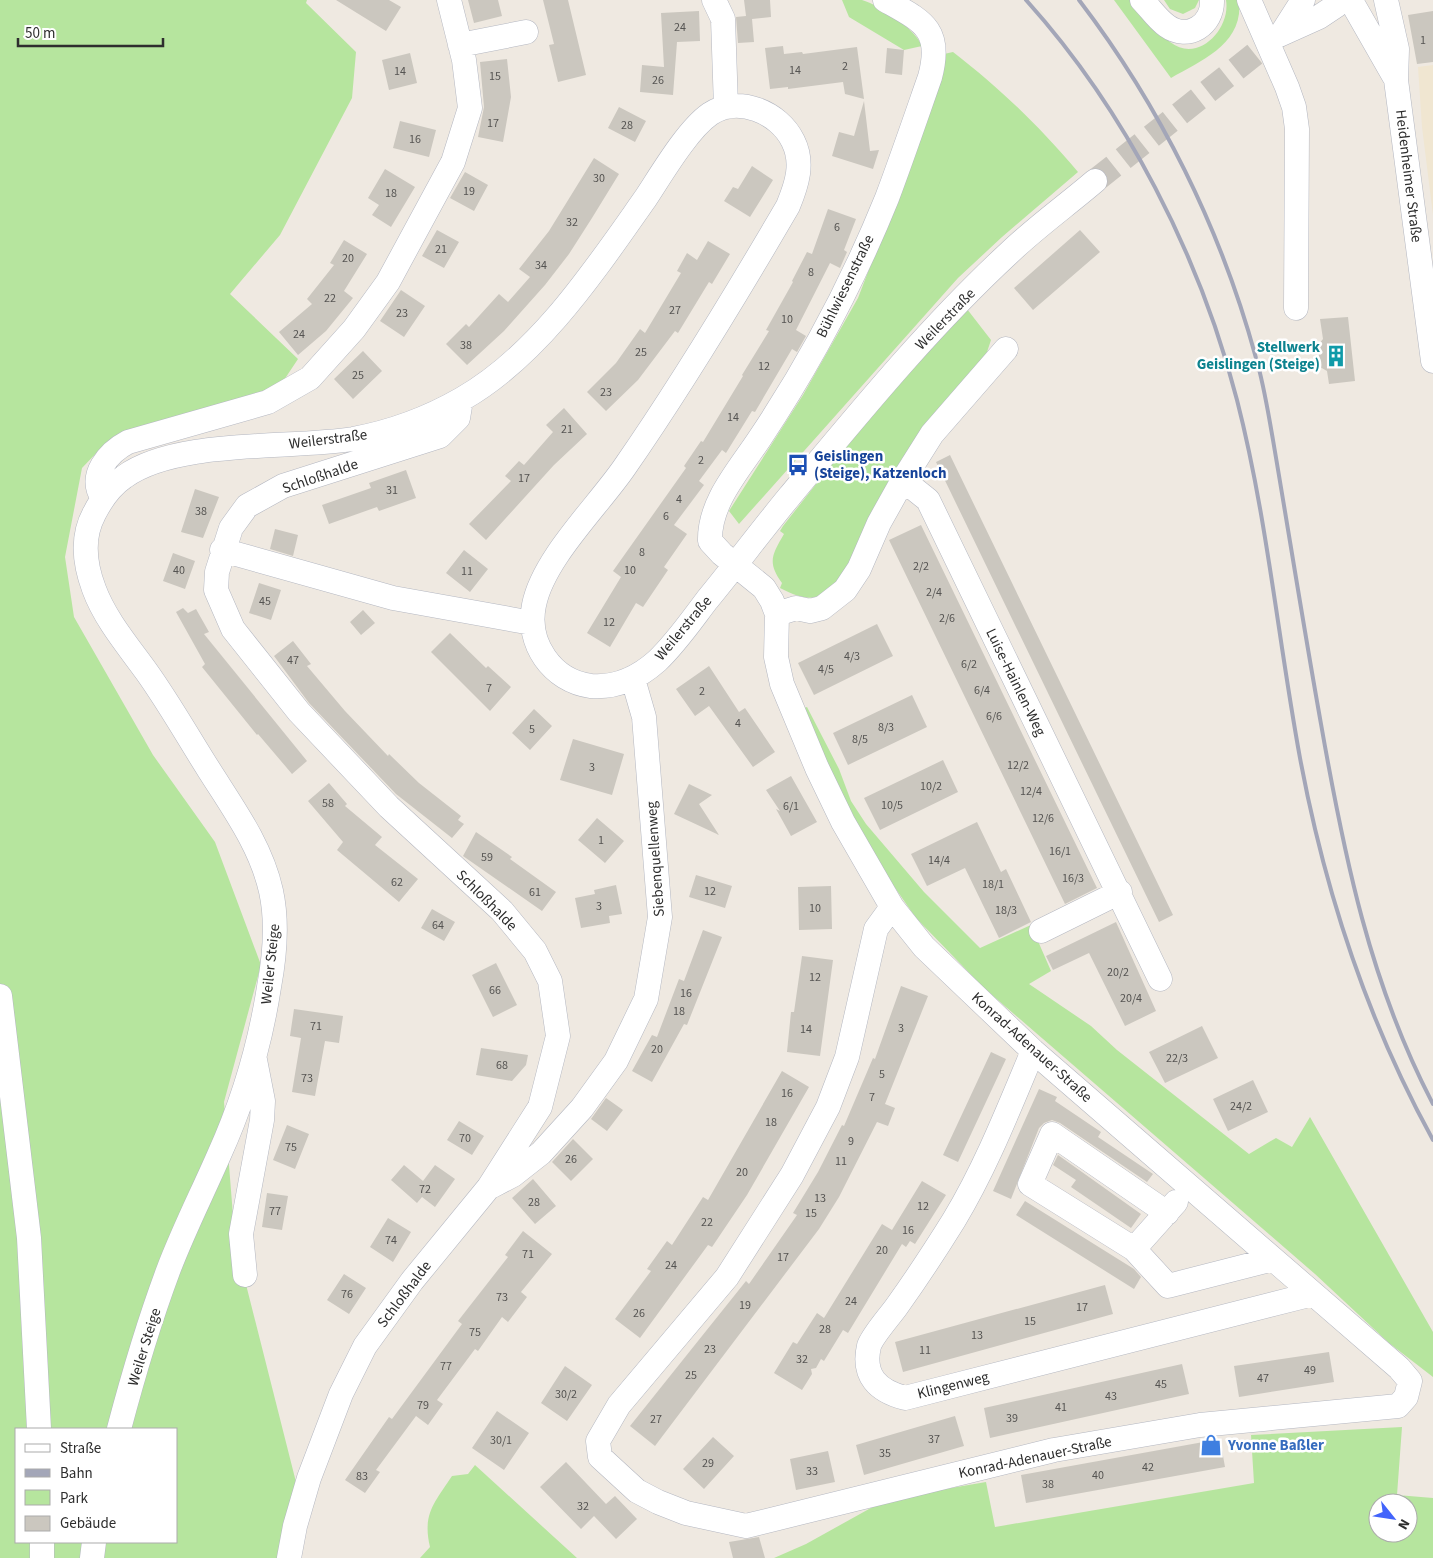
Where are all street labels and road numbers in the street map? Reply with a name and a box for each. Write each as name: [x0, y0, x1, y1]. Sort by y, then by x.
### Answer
street label: Heidenheimer Straße: [1390, 109, 1427, 244]
street label: Bühlwiesenstraße: [811, 231, 880, 341]
street label: Weilerstraße: [910, 284, 980, 355]
street label: Weilerstraße: [288, 424, 368, 455]
street label: Schloßhalde: [279, 454, 361, 499]
street label: Weilerstraße: [650, 591, 717, 665]
street label: Luise-Hainlen-Weg: [980, 625, 1051, 740]
street label: Siebenquellenweg: [641, 800, 670, 918]
street label: Schloßhalde: [451, 865, 522, 936]
street label: Weiler Steige: [256, 923, 285, 1005]
street label: Konrad-Adenauer-Straße: [967, 987, 1097, 1107]
street label: Schloßhalde: [372, 1256, 437, 1332]
street label: Weiler Steige: [123, 1305, 166, 1389]
street label: Klingenweg: [915, 1366, 991, 1405]
street label: Konrad-Adenauer-Straße: [957, 1431, 1114, 1484]

